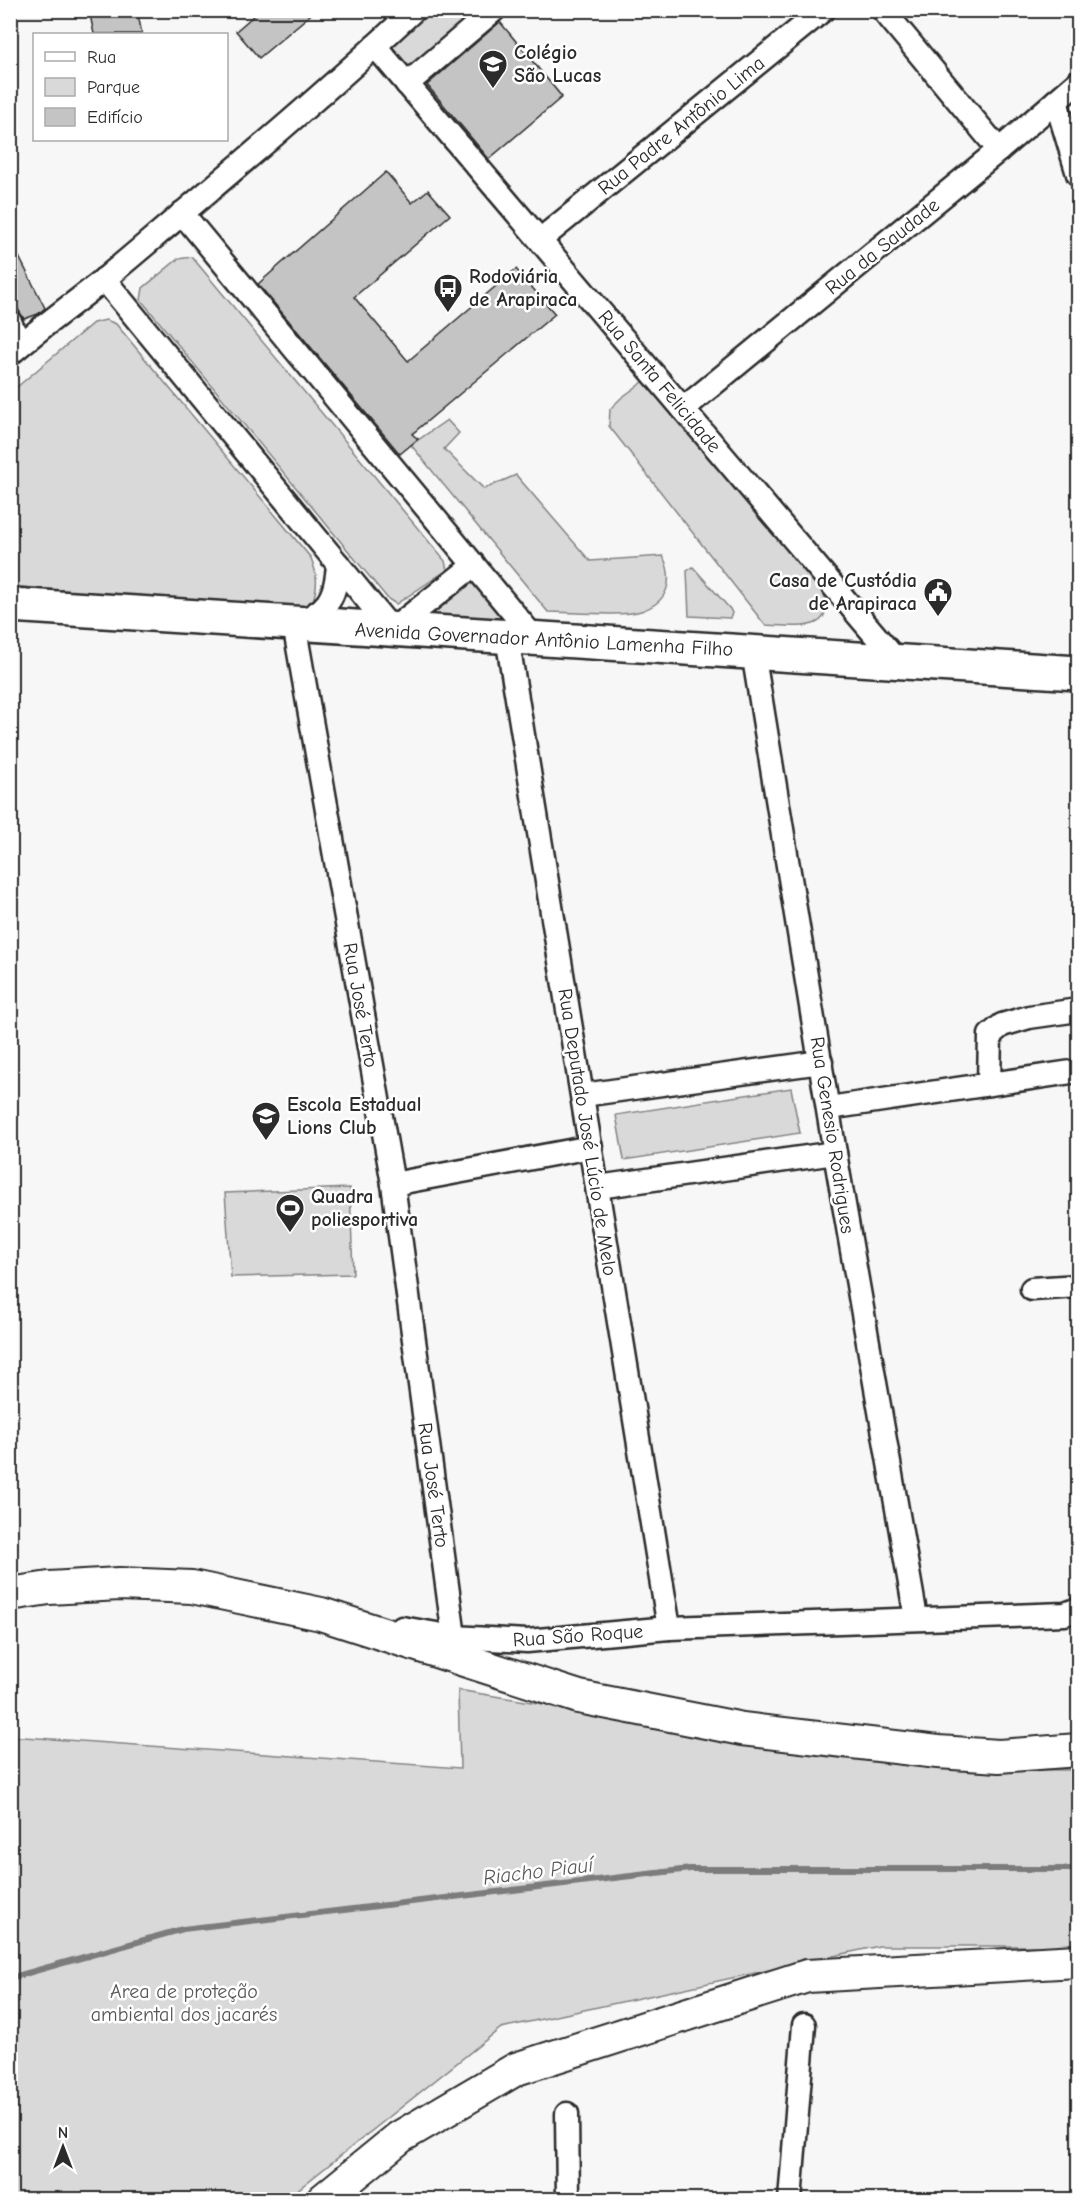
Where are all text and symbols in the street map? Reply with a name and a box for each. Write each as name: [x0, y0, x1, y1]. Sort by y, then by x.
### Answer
legend: [33, 33, 228, 141]
place label: Colégio São Lucas: [514, 41, 601, 87]
text: Rua: [87, 47, 116, 68]
school or university icon: Colégio São Lucas: [477, 48, 509, 90]
street label: Rua Padre Antônio Lima: [594, 51, 769, 200]
text: Parque: [87, 77, 140, 98]
text: Edifício: [87, 107, 143, 128]
street label: Rua da Saudade: [821, 193, 944, 299]
place label: Rodoviária de Arapiraca: [469, 265, 578, 311]
bus stop icon: Rodoviária de Arapiraca: [432, 272, 464, 314]
street label: Rua Santa Felicidade: [593, 305, 726, 457]
place label: Casa de Custódia de Arapiraca: [769, 569, 917, 615]
public building icon: Casa de Custódia de Arapiraca: [922, 576, 954, 618]
street label: Avenida Governador Antônio Lamenha Filho: [354, 618, 734, 661]
street label: Rua José Terto: [338, 941, 383, 1069]
street label: Rua Deputado José Lúcio de Melo: [553, 987, 622, 1278]
street label: Rua Genesio Rodrigues: [806, 1035, 859, 1235]
place label: Escola Estadual Lions Club: [287, 1093, 421, 1139]
school or university icon: Escola Estadual Lions Club: [250, 1100, 282, 1142]
place label: Quadra poliesportiva: [311, 1185, 418, 1231]
sports icon: Quadra poliesportiva: [274, 1192, 306, 1234]
street label: Rua José Terto: [413, 1421, 454, 1549]
street label: Rua São Roque: [512, 1619, 644, 1652]
water label: Riacho Piauí: [482, 1852, 597, 1890]
park label: Area de proteção ambiental dos jacarés: [91, 1980, 277, 2026]
north arrow: [33, 2117, 93, 2177]
text: N: [58, 2124, 68, 2142]

